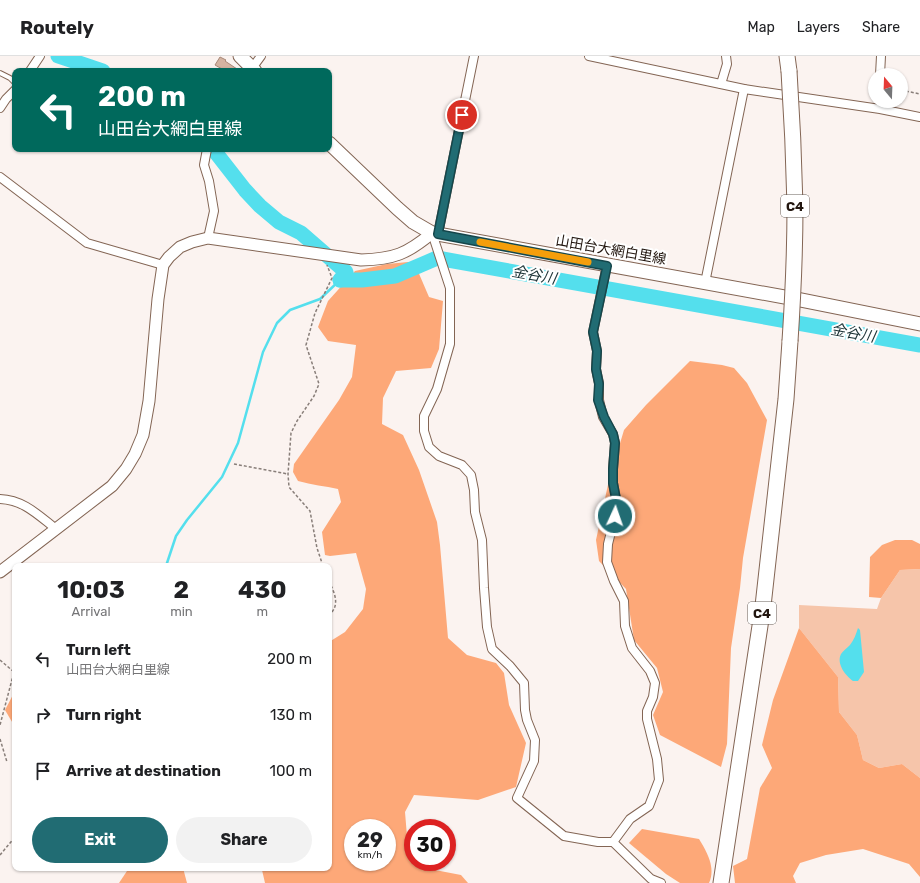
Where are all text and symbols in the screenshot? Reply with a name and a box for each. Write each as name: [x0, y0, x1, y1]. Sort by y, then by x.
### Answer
text: Routely: [20, 16, 94, 39]
text: Map: [748, 19, 775, 36]
text: Layers: [797, 19, 840, 36]
text: Share: [862, 19, 900, 36]
north arrow: [868, 68, 908, 108]
map controls: [868, 68, 908, 108]
text: 200 m: [98, 80, 186, 113]
icon: left: [32, 84, 84, 136]
pin: [445, 98, 479, 132]
icon: arrive: [451, 104, 473, 126]
text: 山田台大網白里線: [98, 118, 242, 140]
road number: C4: [781, 195, 809, 217]
street label: 山田台大網白里線: [554, 232, 668, 268]
water label: 金谷川: [510, 262, 560, 288]
water label: 金谷川: [829, 320, 879, 346]
position arrow: [594, 495, 636, 537]
text: 10:03: [57, 576, 125, 604]
text: 2: [174, 576, 189, 604]
text: 430: [238, 576, 287, 604]
road number: C4: [748, 602, 776, 624]
text: Arrival: [72, 604, 111, 619]
text: min: [170, 604, 193, 619]
text: m: [257, 604, 268, 619]
text: Turn left: [66, 641, 131, 659]
icon: left: [32, 648, 54, 670]
text: 200 m: [267, 650, 312, 668]
text: 山田台大網白里線: [66, 662, 170, 677]
icon: right: [32, 704, 54, 726]
text: Turn right: [66, 706, 141, 724]
text: 130 m: [270, 706, 312, 724]
icon: arrive: [32, 760, 54, 782]
text: Arrive at destination: [66, 762, 221, 780]
text: 100 m: [270, 762, 312, 780]
button: Exit: [32, 817, 168, 863]
button: Share: [176, 817, 312, 863]
speed limit sign: 30: [404, 819, 456, 871]
text: 29: [357, 828, 383, 852]
text: km/h: [358, 849, 382, 861]

